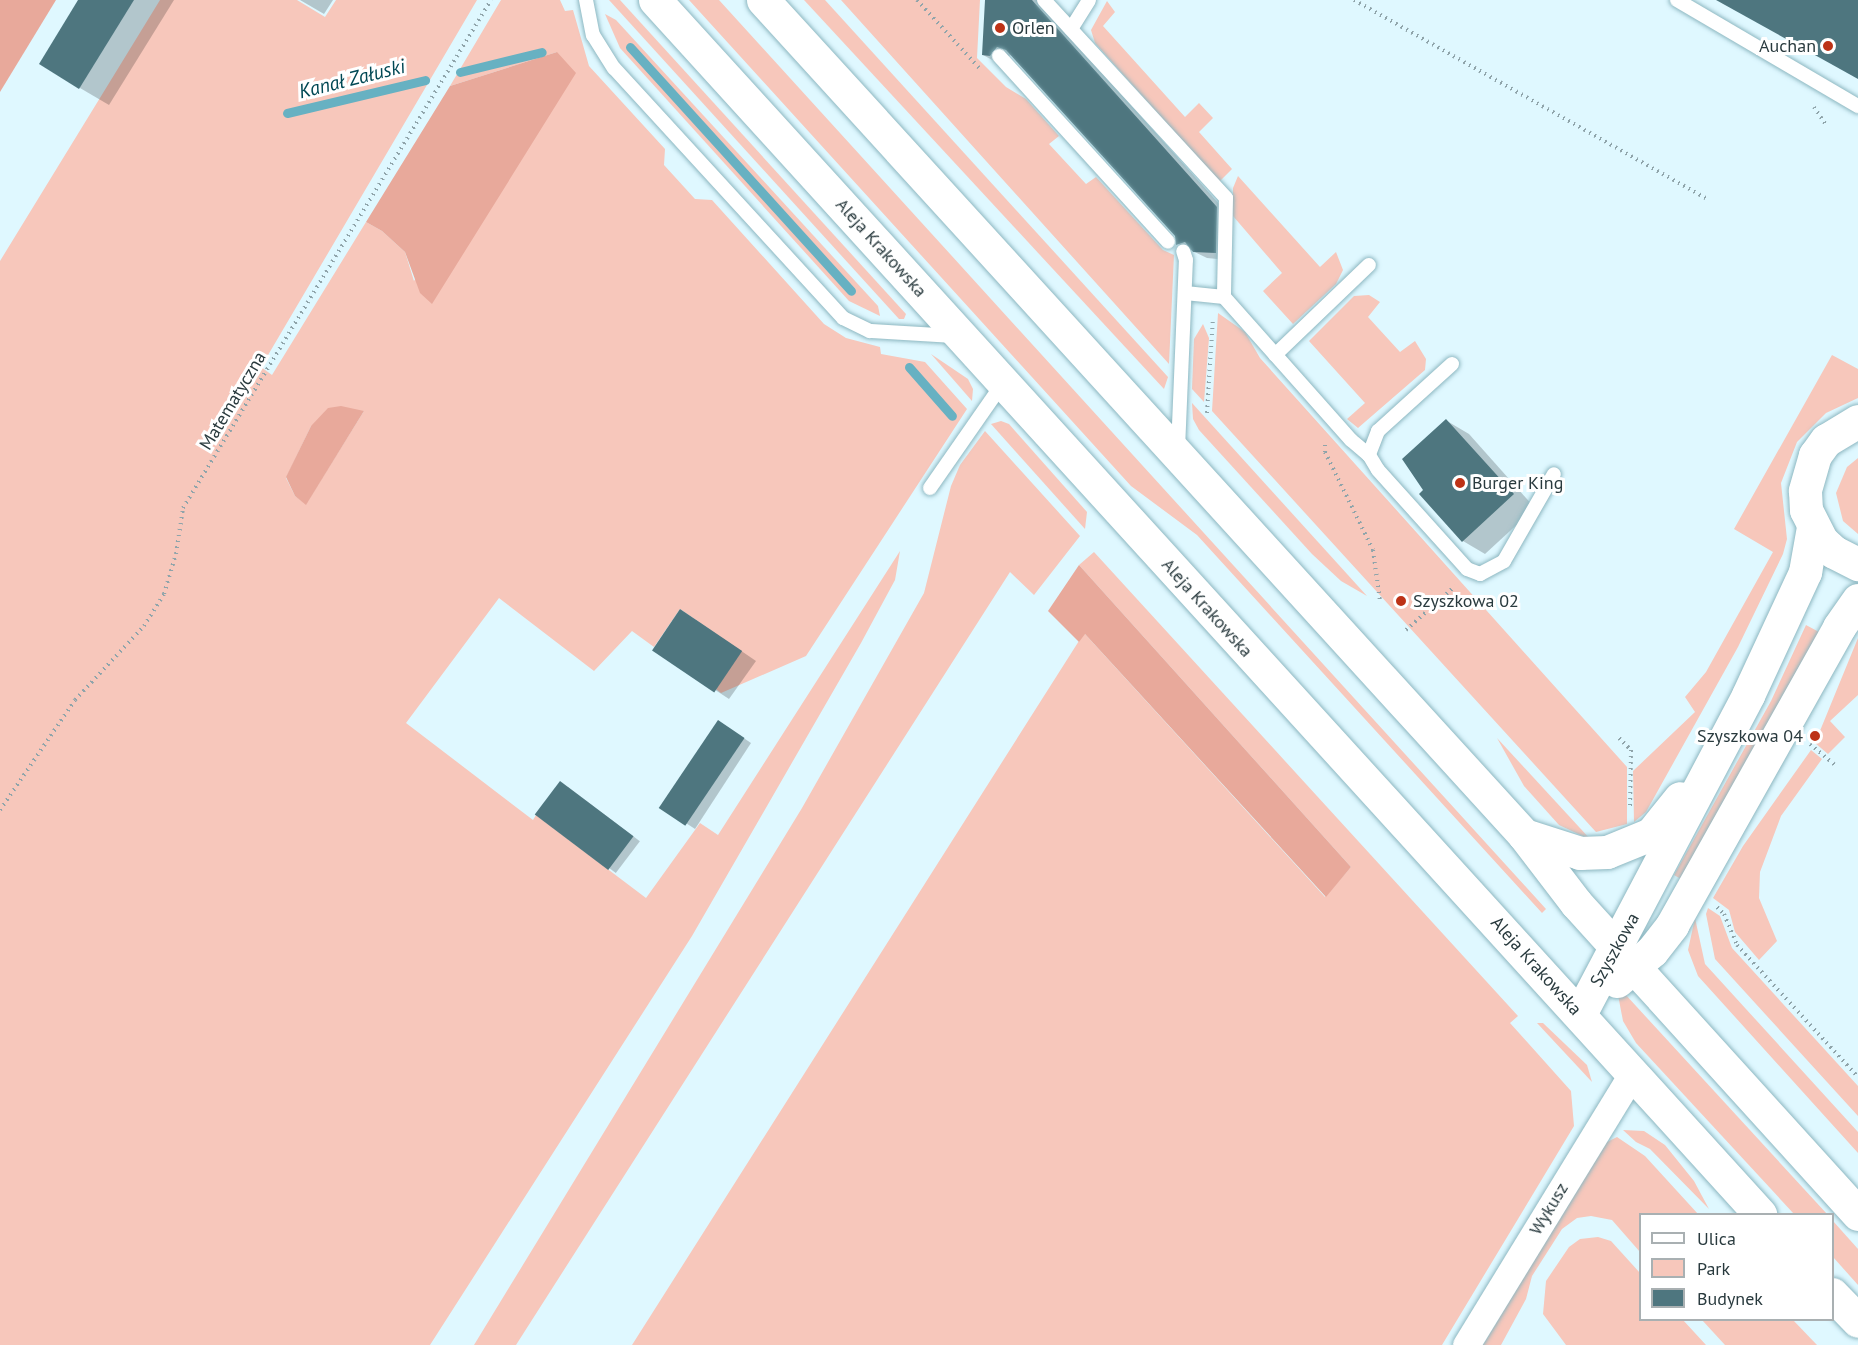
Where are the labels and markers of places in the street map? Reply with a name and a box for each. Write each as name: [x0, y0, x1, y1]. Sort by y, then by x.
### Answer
place label: Orlen: [1012, 17, 1055, 39]
marker: Orlen: [993, 21, 1007, 35]
place label: Auchan: [1759, 35, 1816, 57]
marker: Auchan: [1821, 39, 1835, 53]
place label: Burger King: [1472, 472, 1563, 494]
marker: Burger King: [1453, 476, 1467, 490]
place label: Szyszkowa 02: [1413, 590, 1519, 612]
marker: Szyszkowa 02: [1394, 594, 1408, 608]
place label: Szyszkowa 04: [1697, 725, 1803, 747]
marker: Szyszkowa 04: [1808, 729, 1822, 743]

